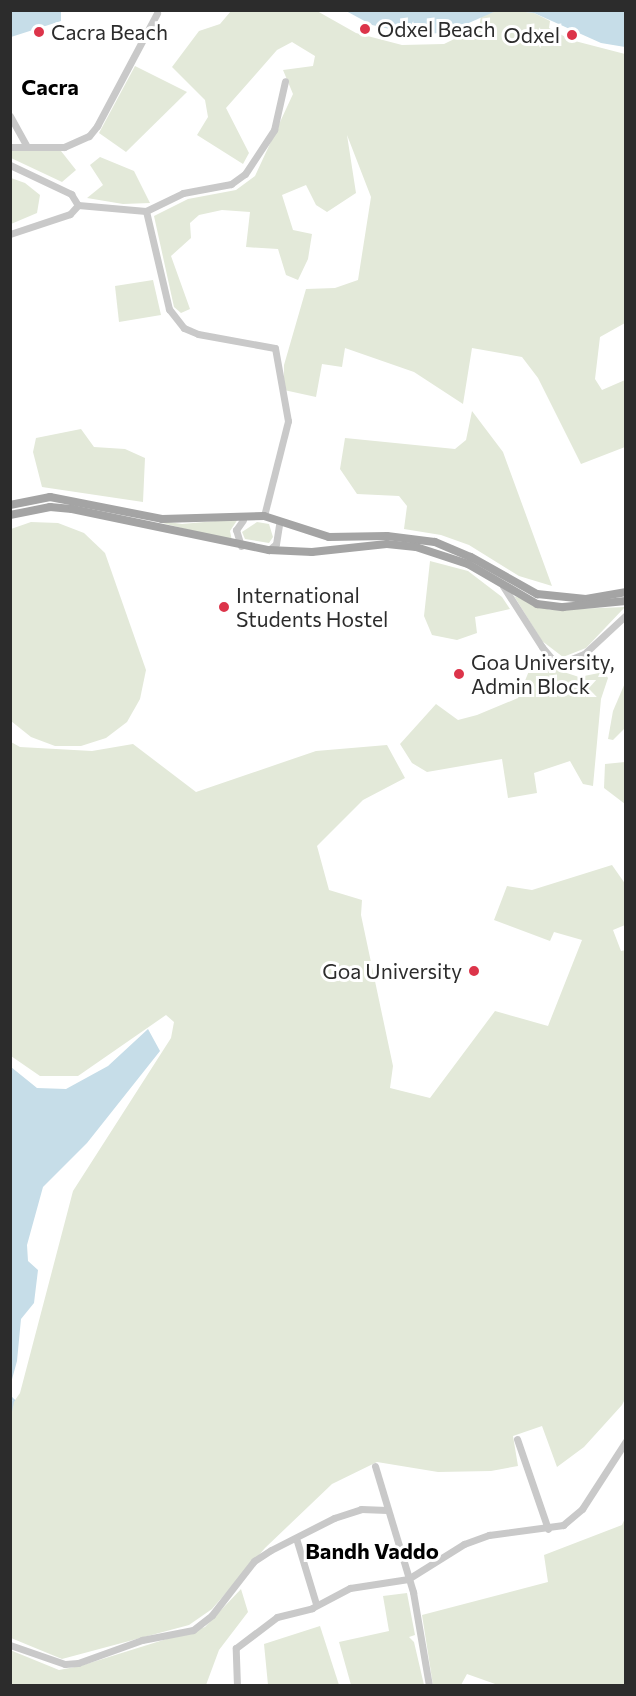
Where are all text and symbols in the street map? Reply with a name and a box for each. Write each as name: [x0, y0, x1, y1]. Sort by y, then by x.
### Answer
place label: Odxel Beach: [377, 16, 495, 42]
place label: Cacra Beach: [51, 19, 168, 45]
marker: Odxel Beach: [358, 22, 372, 36]
place label: Odxel: [504, 22, 560, 48]
marker: Cacra Beach: [32, 25, 46, 39]
marker: Odxel: [565, 28, 579, 42]
district label: Cacra: [21, 74, 79, 100]
place label: International Students Hostel: [236, 582, 388, 632]
marker: International Students Hostel: [217, 600, 231, 614]
place label: Goa University, Admin Block: [471, 649, 614, 699]
marker: Goa University, Admin Block: [452, 667, 466, 681]
place label: Goa University: [322, 958, 462, 984]
marker: Goa University: [467, 964, 481, 978]
district label: Bandh Vaddo: [305, 1538, 439, 1564]

